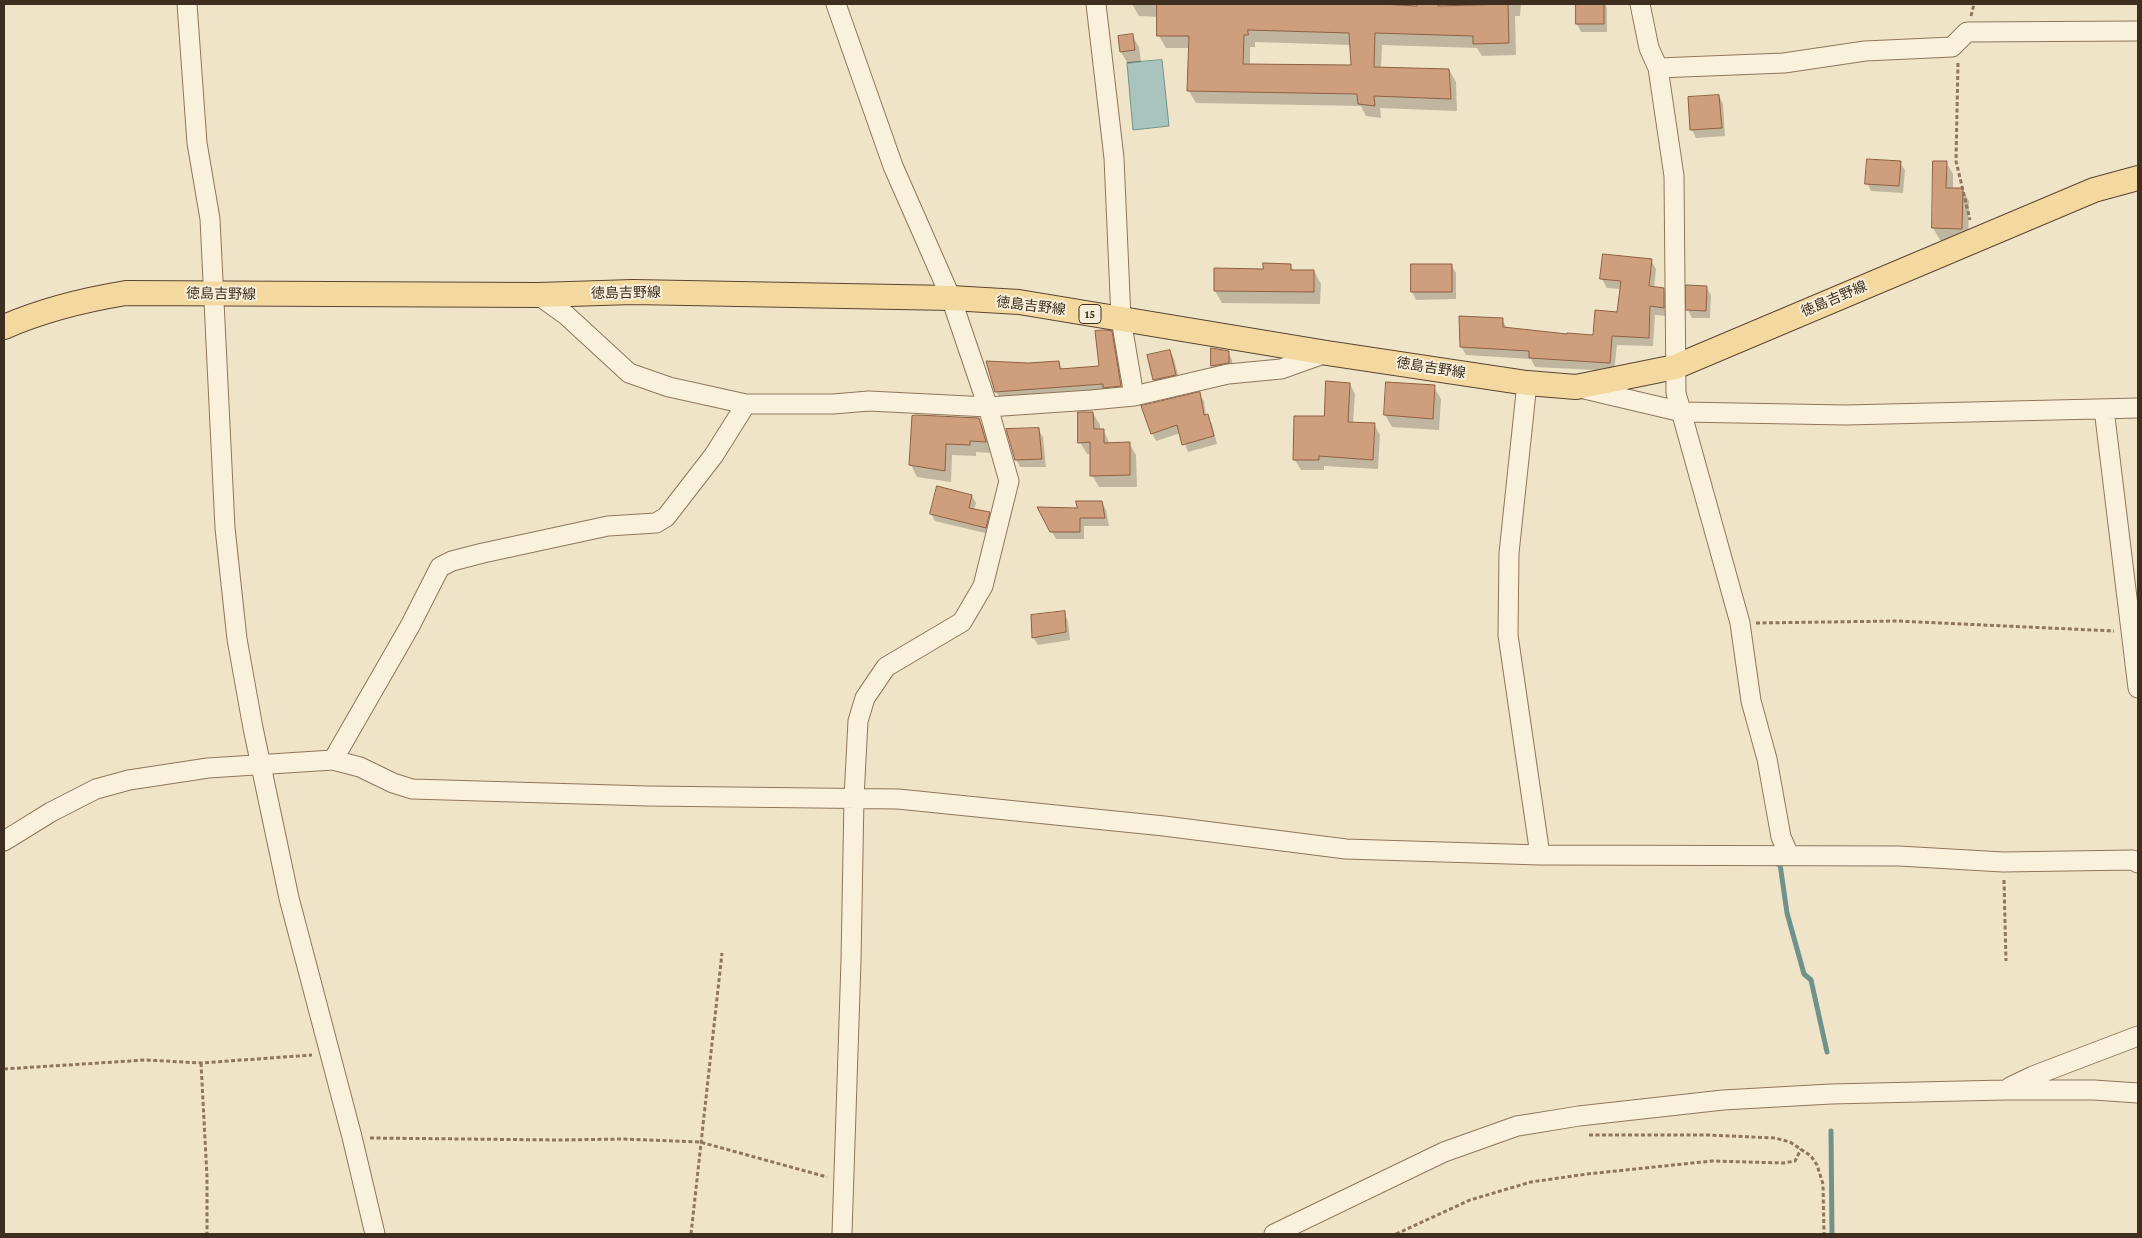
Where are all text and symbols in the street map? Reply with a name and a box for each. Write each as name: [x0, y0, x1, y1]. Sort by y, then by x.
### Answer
street label: 徳島吉野線: [1799, 278, 1869, 320]
street label: 徳島吉野線: [591, 284, 661, 302]
street label: 徳島吉野線: [186, 285, 256, 303]
street label: 徳島吉野線: [995, 293, 1067, 319]
road number: 15: [1079, 304, 1101, 324]
street label: 徳島吉野線: [1395, 354, 1467, 382]

